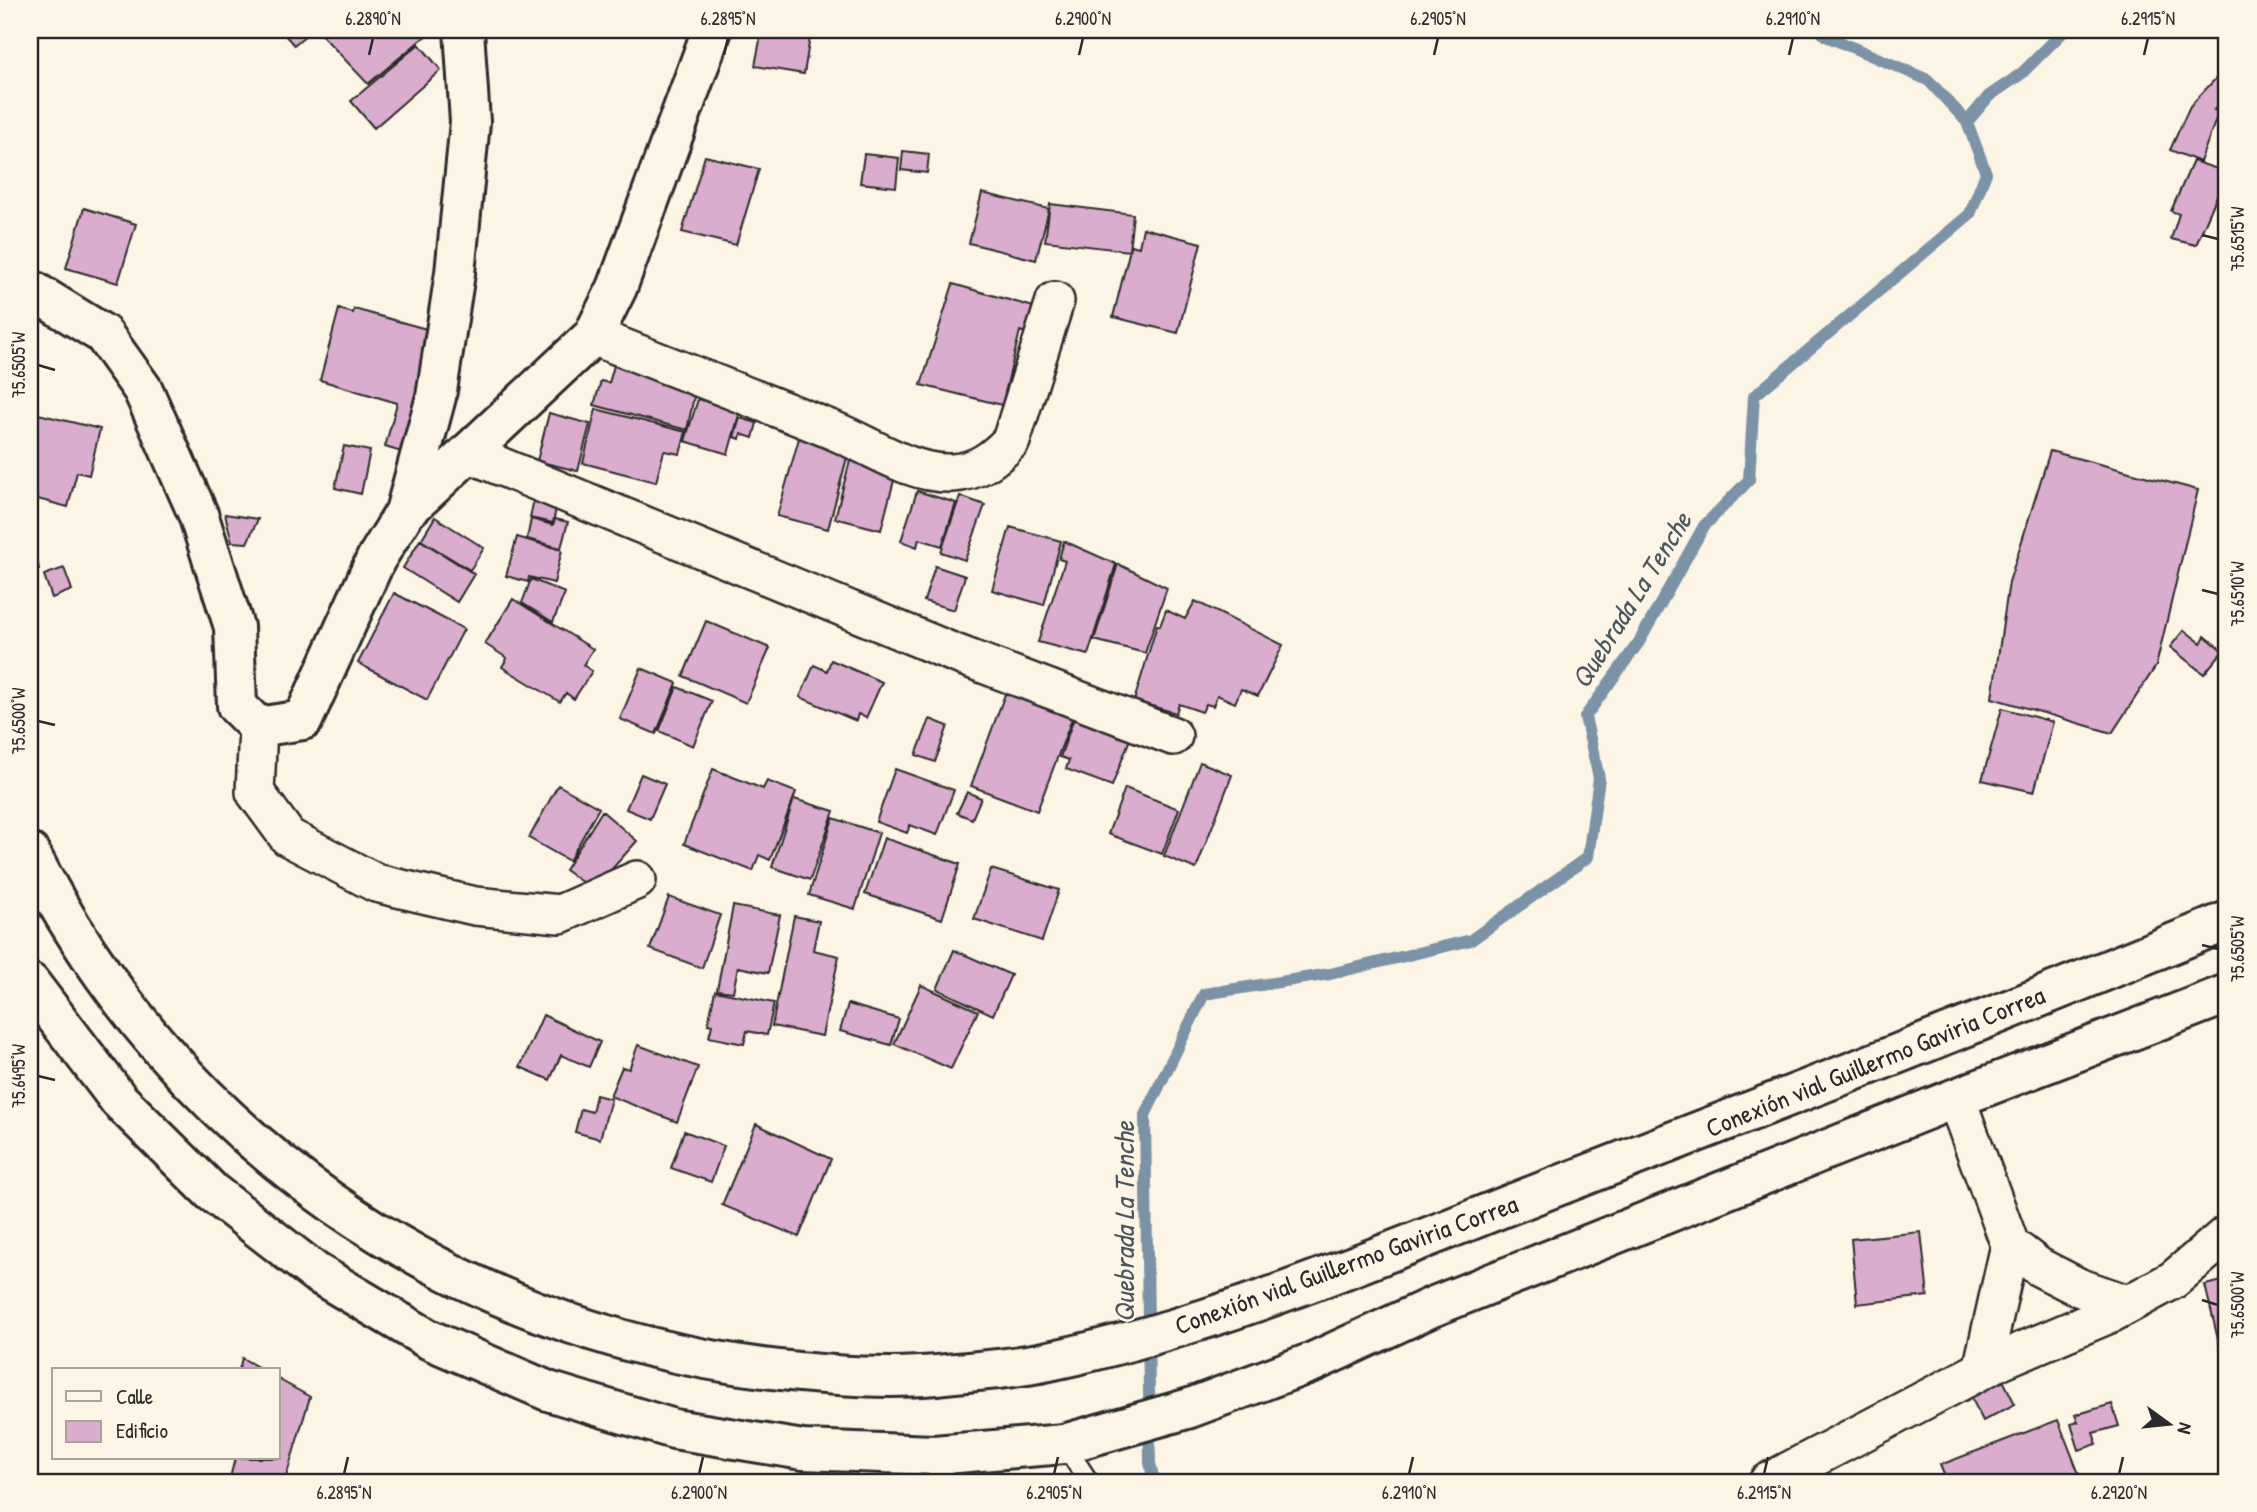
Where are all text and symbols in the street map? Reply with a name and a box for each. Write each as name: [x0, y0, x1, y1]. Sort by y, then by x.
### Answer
text: 6.2890°N: [345, 6, 401, 31]
text: 6.2895°N: [700, 6, 756, 31]
text: 6.2900°N: [1055, 6, 1111, 31]
text: 6.2905°N: [1410, 6, 1466, 31]
text: 6.2910°N: [1766, 6, 1820, 31]
text: 6.2915°N: [2121, 6, 2175, 31]
text: 75.6515°W: [2225, 207, 2250, 271]
text: 75.6505°W: [6, 332, 31, 398]
water label: Quebrada La Tenche: [1562, 503, 1701, 695]
text: 75.6510°W: [2225, 561, 2250, 627]
text: 75.6500°W: [6, 688, 31, 754]
text: 75.6505°W: [2225, 916, 2250, 982]
street label: Conexión vial Guillermo Gaviria Correa: [1700, 977, 2050, 1145]
text: 75.6495°W: [6, 1044, 31, 1108]
water label: Quebrada La Tenche: [1105, 1120, 1143, 1322]
street label: Conexión vial Guillermo Gaviria Correa: [1170, 1186, 1522, 1342]
text: 75.6500°W: [2225, 1272, 2250, 1338]
legend: [52, 1368, 280, 1460]
text: Calle: [116, 1382, 153, 1411]
north arrow: [2134, 1390, 2204, 1460]
text: Edificio: [116, 1416, 168, 1445]
text: N: [2172, 1420, 2199, 1437]
text: 6.2895°N: [316, 1480, 372, 1505]
text: 6.2900°N: [671, 1480, 727, 1505]
text: 6.2905°N: [1026, 1480, 1082, 1505]
text: 6.2910°N: [1382, 1480, 1436, 1505]
text: 6.2915°N: [1737, 1480, 1791, 1505]
text: 6.2920°N: [2091, 1480, 2147, 1505]

